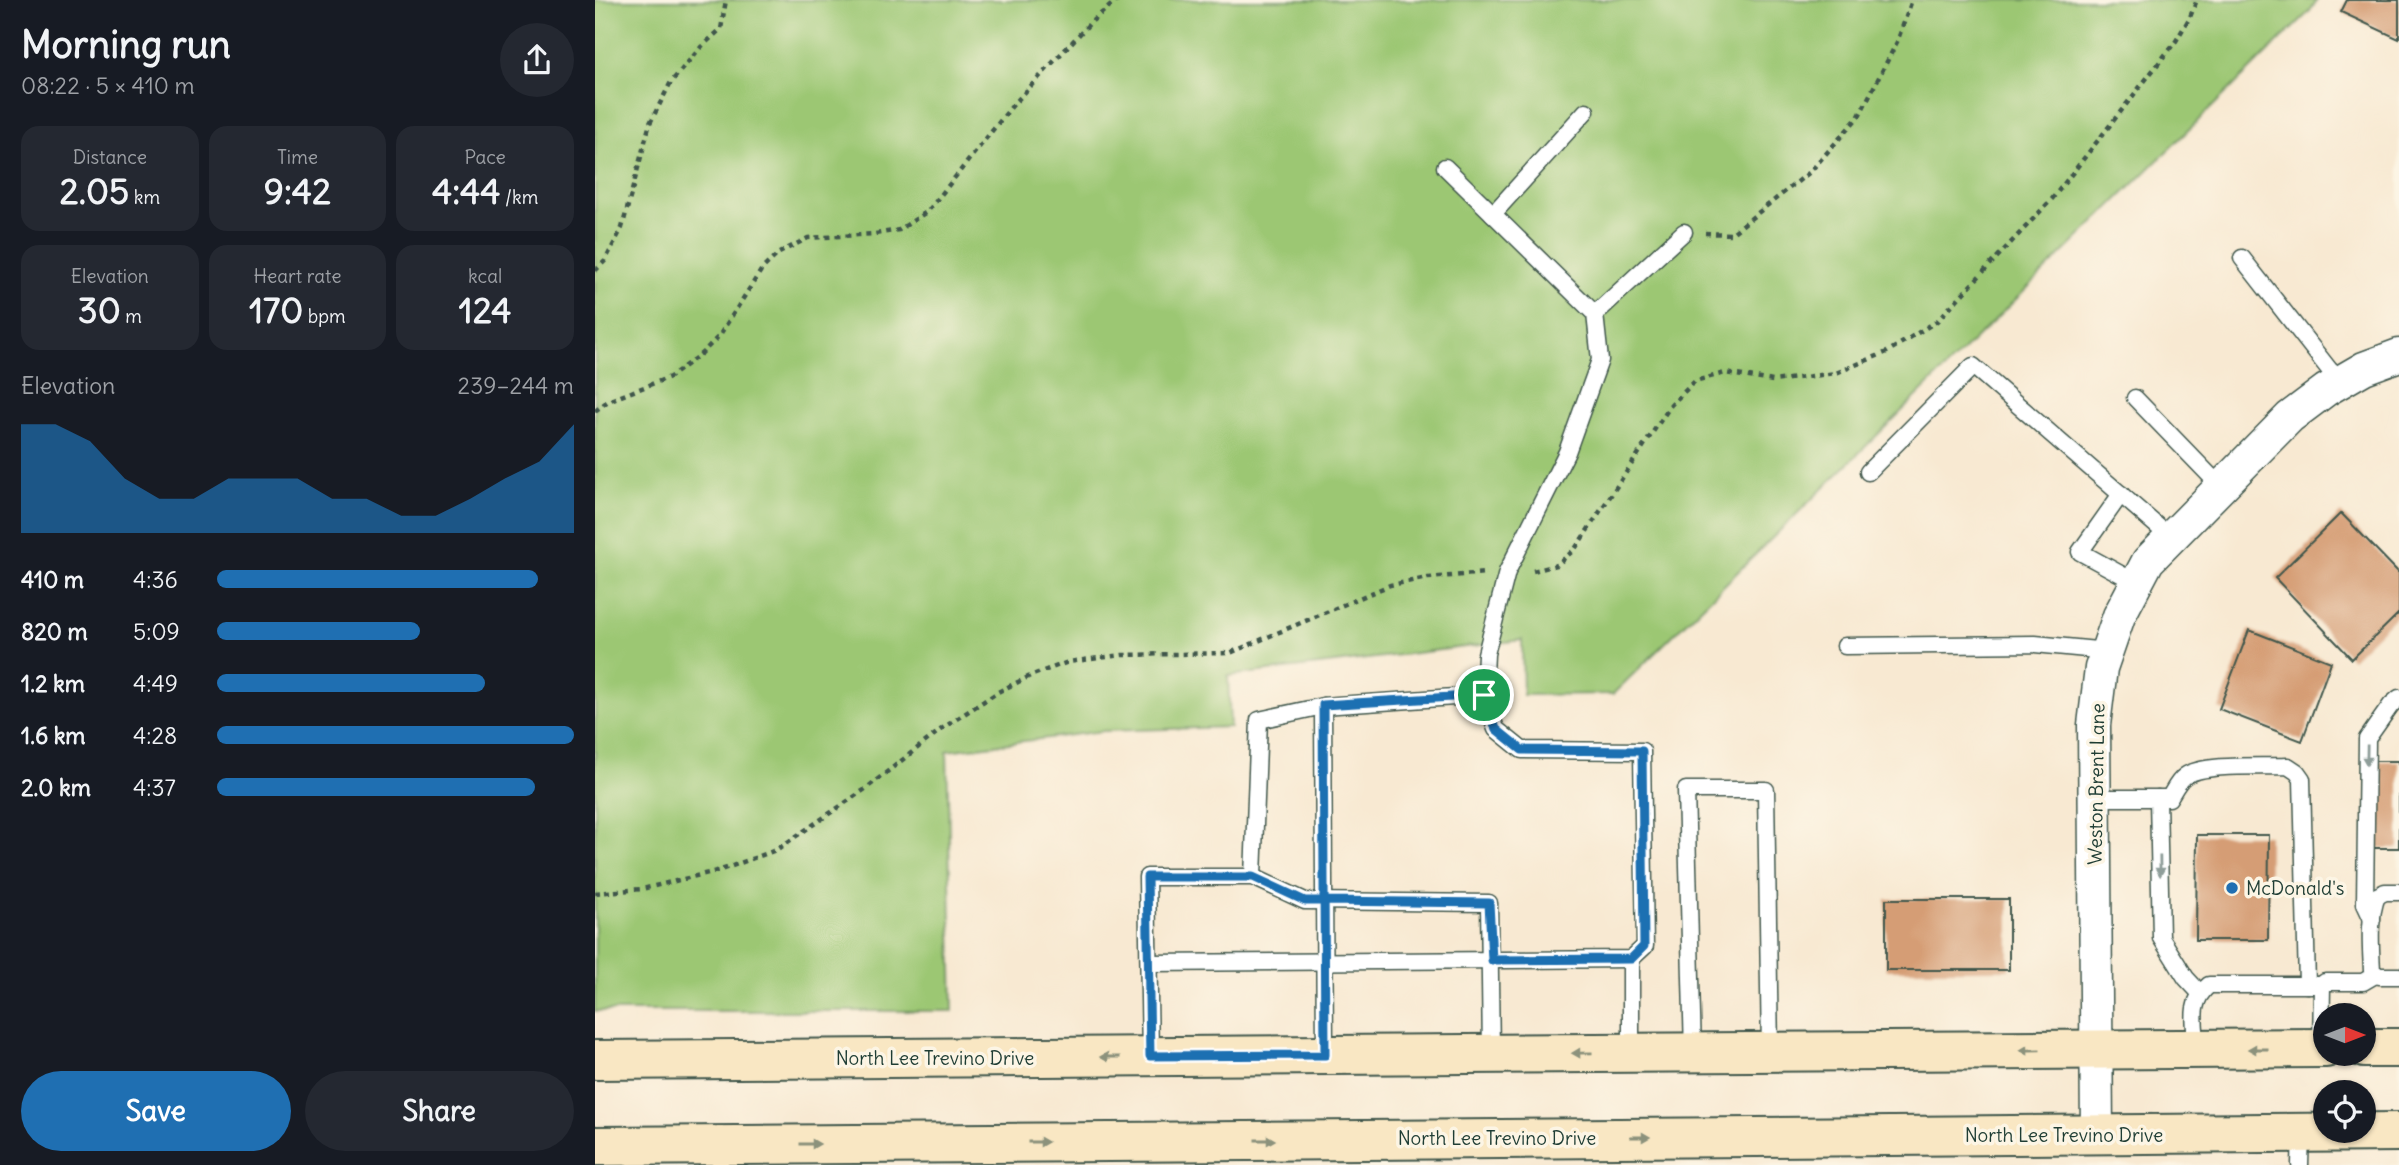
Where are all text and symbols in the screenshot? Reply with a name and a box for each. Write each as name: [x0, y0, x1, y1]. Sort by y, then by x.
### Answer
text: Morning run: [21, 21, 231, 68]
button: share: [500, 23, 574, 97]
text: 08:22 · 5 × 410 m: [21, 71, 195, 100]
text: Distance: [73, 145, 147, 169]
text: Time: [277, 145, 318, 169]
text: Pace: [465, 145, 506, 169]
text: 2.05: [60, 169, 129, 213]
text: 9:42: [264, 169, 331, 213]
text: 4:44: [432, 169, 501, 213]
text: km: [129, 185, 160, 209]
text: /km: [501, 185, 538, 209]
text: Elevation: [71, 264, 149, 288]
text: Heart rate: [253, 264, 342, 288]
text: kcal: [468, 264, 502, 288]
text: 30: [78, 288, 121, 332]
text: 170: [249, 288, 303, 332]
text: 124: [459, 288, 512, 332]
text: m: [121, 304, 142, 328]
text: bpm: [303, 304, 346, 328]
text: Elevation: [21, 371, 115, 400]
text: 239–244 m: [458, 371, 574, 400]
text: 410 m: [21, 565, 84, 594]
text: 4:36: [133, 565, 178, 594]
text: 820 m: [21, 617, 88, 646]
text: 5:09: [133, 617, 180, 646]
pin: [1454, 665, 1514, 725]
text: 1.2 km: [21, 669, 85, 698]
text: 4:49: [133, 669, 178, 698]
icon: arrive: [1465, 676, 1503, 714]
street label: Weston Brent Lane: [2083, 703, 2109, 865]
text: 1.6 km: [21, 721, 86, 750]
text: 4:28: [133, 721, 177, 750]
one-way arrow: [2361, 744, 2373, 766]
text: 2.0 km: [21, 773, 91, 802]
text: 4:37: [133, 773, 176, 802]
one-way arrow: [2154, 855, 2165, 877]
place label: McDonald's: [2246, 876, 2344, 900]
marker: McDonald's: [2224, 880, 2240, 896]
north arrow: [2313, 1003, 2377, 1066]
map controls: [2313, 1003, 2376, 1143]
one-way arrow: [2246, 1043, 2268, 1055]
one-way arrow: [2019, 1044, 2041, 1055]
street label: North Lee Trevino Drive: [836, 1046, 1034, 1070]
one-way arrow: [1571, 1047, 1593, 1059]
one-way arrow: [1098, 1051, 1120, 1063]
button: Save: [21, 1071, 291, 1151]
button: Share: [305, 1071, 574, 1151]
button: locate: [2313, 1080, 2376, 1143]
street label: North Lee Trevino Drive: [1965, 1123, 2163, 1147]
street label: North Lee Trevino Drive: [1398, 1126, 1596, 1150]
one-way arrow: [1629, 1132, 1651, 1143]
one-way arrow: [1254, 1134, 1276, 1146]
one-way arrow: [1027, 1136, 1049, 1148]
one-way arrow: [799, 1138, 821, 1150]

